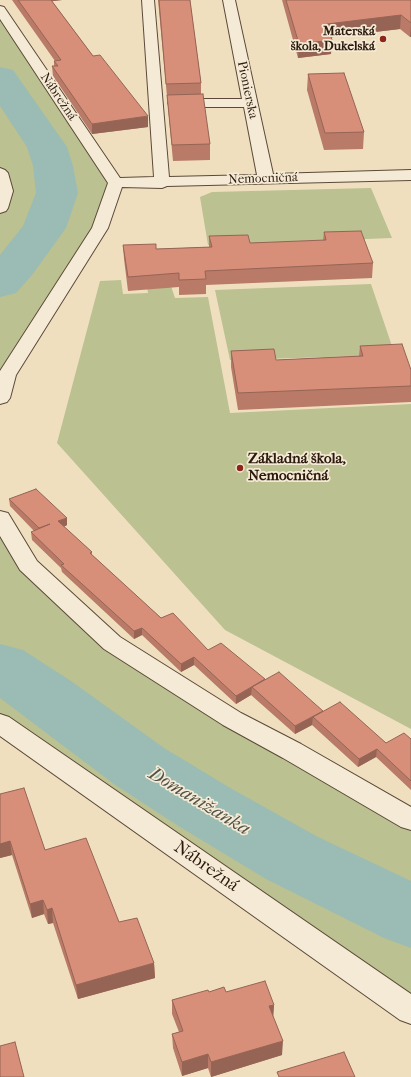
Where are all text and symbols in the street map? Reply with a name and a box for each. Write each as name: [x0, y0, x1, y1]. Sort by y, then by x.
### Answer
place label: Materská škola, Dukelská: [291, 24, 375, 55]
marker: Materská škola, Dukelská: [378, 34, 388, 44]
street label: Pionierska: [233, 60, 261, 120]
street label: Nábrežná: [37, 70, 79, 124]
street label: Nemocničná: [228, 170, 298, 188]
place label: Základná škola, Nemocničná: [248, 450, 346, 485]
marker: Základná škola, Nemocničná: [235, 463, 245, 473]
water label: Domanižanka: [144, 763, 254, 841]
street label: Nábrežná: [169, 837, 243, 897]

